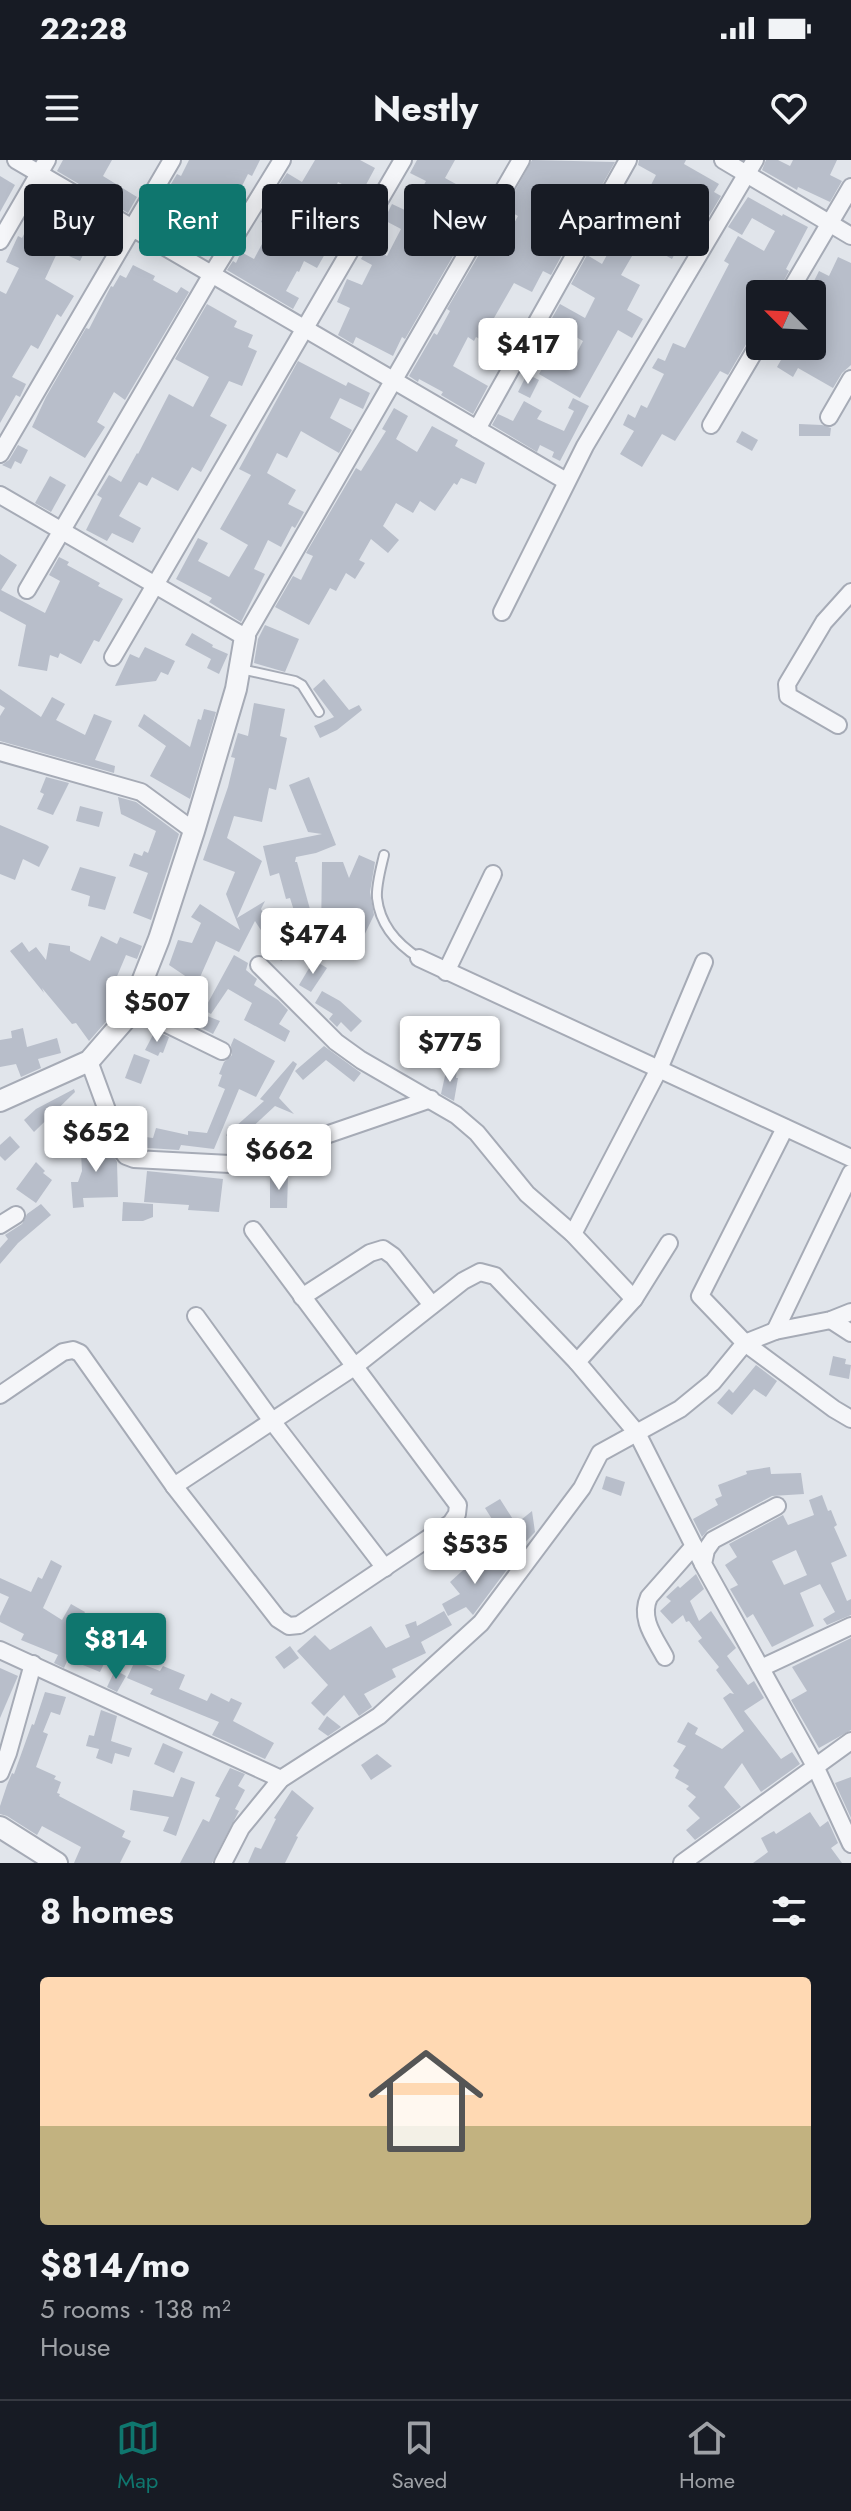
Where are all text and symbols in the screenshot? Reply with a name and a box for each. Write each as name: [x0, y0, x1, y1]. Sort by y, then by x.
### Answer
text: 22:28: [40, 7, 128, 50]
text: Nestly: [373, 82, 478, 134]
icon: menu: [40, 86, 84, 130]
icon: heart: [767, 86, 811, 130]
chip: Buy: [24, 184, 123, 256]
chip: Rent: [139, 184, 246, 256]
chip: Filters: [262, 184, 388, 256]
chip: New: [404, 184, 515, 256]
chip: Apartment: [531, 184, 709, 256]
north arrow: [746, 280, 826, 360]
map controls: [746, 280, 826, 360]
pin: $417: [481, 318, 575, 386]
text: $417: [496, 325, 560, 363]
pin: $474: [266, 908, 360, 976]
text: $474: [279, 915, 347, 953]
pin: $507: [110, 976, 204, 1044]
text: $507: [124, 983, 190, 1021]
pin: $775: [403, 1016, 497, 1084]
text: $775: [418, 1023, 482, 1061]
pin: $652: [49, 1106, 143, 1174]
text: $652: [62, 1113, 130, 1151]
pin: $662: [232, 1124, 326, 1192]
text: $662: [245, 1131, 313, 1169]
pin: $535: [428, 1518, 522, 1586]
text: $535: [442, 1525, 508, 1563]
pin: $814: [69, 1613, 163, 1681]
text: $814: [84, 1620, 148, 1658]
text: 8 homes: [40, 1887, 174, 1936]
icon: filters: [767, 1889, 811, 1933]
icon: home: [354, 2029, 498, 2173]
text: $814/mo: [40, 2241, 190, 2290]
text: 5 rooms · 138 m²: [40, 2290, 231, 2328]
text: House: [40, 2328, 110, 2366]
tab: Map: [116, 2416, 160, 2496]
tab: Saved: [392, 2416, 447, 2496]
tab: Home: [679, 2416, 735, 2496]

